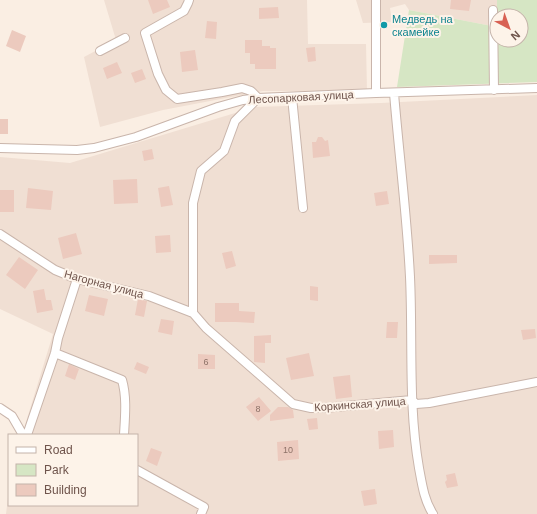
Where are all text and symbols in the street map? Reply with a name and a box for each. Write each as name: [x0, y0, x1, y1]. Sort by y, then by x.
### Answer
north arrow: [489, 8, 529, 48]
place label: Медведь на скамейке: [392, 13, 453, 38]
marker: Медведь на скамейке: [379, 20, 389, 30]
text: N: [509, 28, 522, 43]
street label: Лесопарковая улица: [248, 88, 355, 106]
street label: Нагорная улица: [63, 268, 146, 301]
house number: 6: [203, 357, 209, 367]
street label: Коркинская улица: [314, 395, 407, 413]
house number: 8: [255, 404, 261, 414]
legend: [8, 434, 138, 506]
text: Road: [44, 443, 73, 457]
house number: 10: [283, 445, 293, 455]
text: Park: [44, 463, 70, 477]
text: Building: [44, 483, 87, 497]

